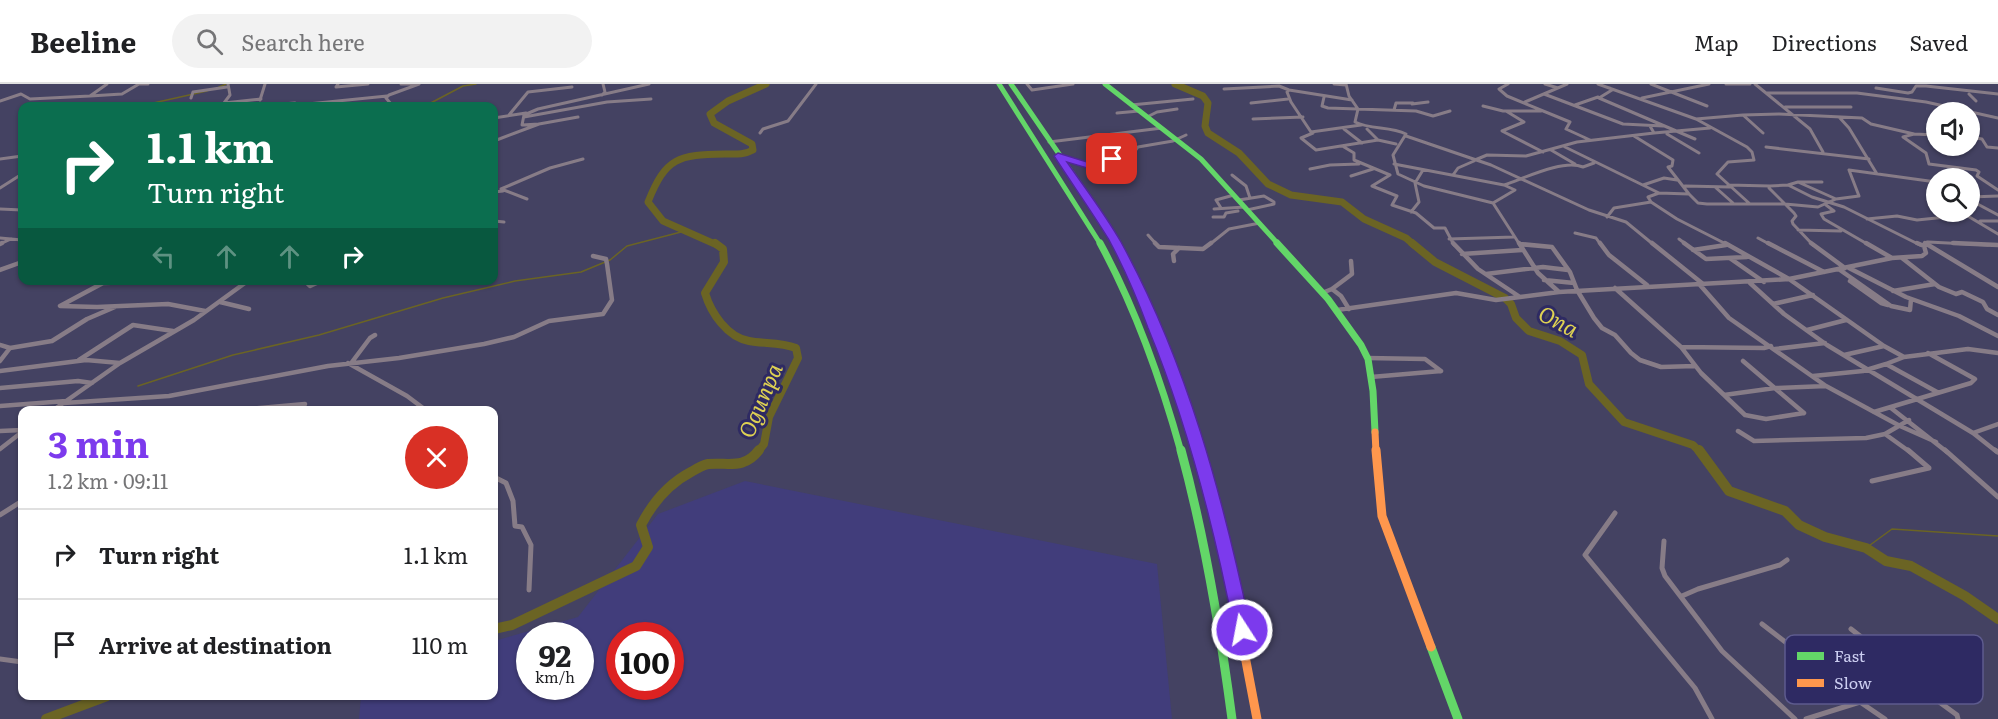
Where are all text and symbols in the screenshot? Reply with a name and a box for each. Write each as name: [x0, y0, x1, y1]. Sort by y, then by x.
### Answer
search box: [172, 14, 592, 68]
text: Beeline: [30, 20, 136, 62]
icon: search: [193, 25, 226, 58]
text: Search here: [241, 25, 365, 58]
text: Map: [1694, 26, 1739, 57]
text: Directions: [1772, 26, 1877, 57]
text: Saved: [1910, 26, 1968, 57]
map controls: [1926, 102, 1980, 222]
button: sound: [1926, 102, 1980, 156]
text: 1.1 km: [147, 114, 274, 176]
icon: right: [48, 126, 126, 204]
pin: [1086, 133, 1137, 184]
icon: arrive: [1095, 142, 1128, 175]
button: search: [1926, 168, 1980, 222]
text: Turn right: [147, 171, 284, 211]
icon: left: [147, 240, 180, 273]
icon: ahead: [210, 240, 243, 273]
icon: ahead: [273, 240, 306, 273]
icon: right: [336, 240, 369, 273]
water label: Ona: [1533, 296, 1585, 344]
water label: Ogunpa: [728, 357, 790, 443]
text: 3 min: [48, 416, 149, 469]
button: close: [405, 426, 468, 489]
text: 1.2 km · 09:11: [48, 465, 168, 495]
icon: right: [48, 538, 81, 571]
text: Turn right: [99, 538, 219, 571]
text: 1.1 km: [404, 538, 468, 571]
position arrow: [1210, 598, 1274, 662]
speed limit sign: 100: [606, 622, 684, 700]
icon: arrive: [48, 628, 81, 661]
text: Arrive at destination: [99, 628, 332, 661]
text: 110 m: [412, 628, 468, 661]
text: 92: [539, 632, 571, 676]
legend: [1785, 635, 1983, 704]
text: Fast: [1834, 643, 1866, 667]
text: km/h: [535, 665, 575, 688]
text: Slow: [1834, 670, 1872, 694]

